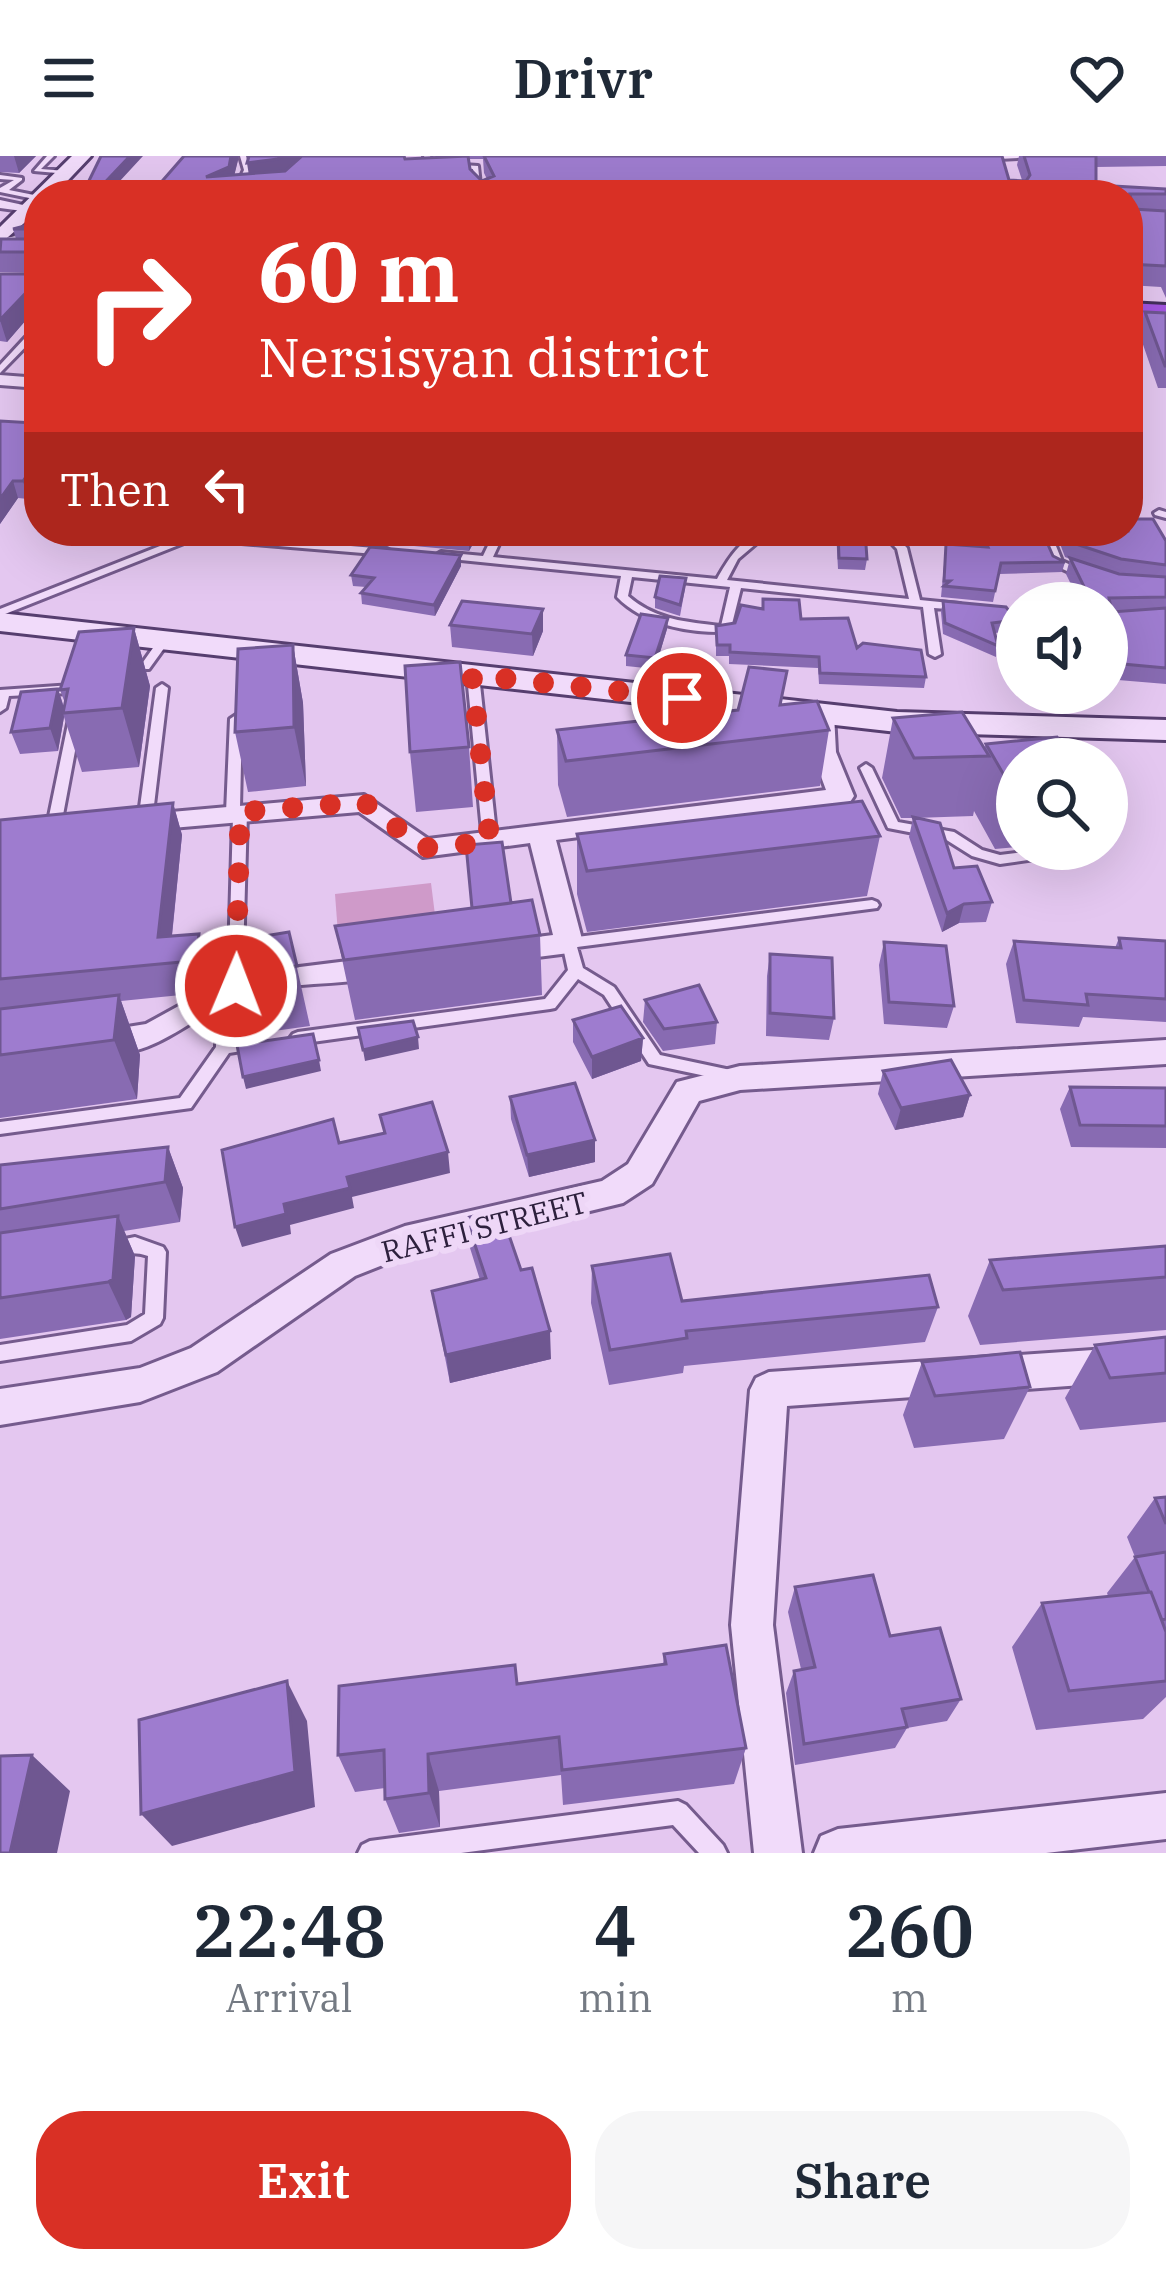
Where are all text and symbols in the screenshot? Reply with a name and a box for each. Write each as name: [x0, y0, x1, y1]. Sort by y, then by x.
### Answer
text: Drivr: [513, 43, 653, 113]
icon: menu: [36, 45, 102, 111]
icon: heart: [1064, 45, 1130, 111]
text: 60 m: [258, 216, 460, 325]
icon: right: [60, 228, 216, 384]
text: Nersisyan district: [258, 322, 709, 392]
icon: left: [194, 456, 260, 522]
text: Then: [60, 460, 170, 518]
map controls: [996, 582, 1128, 870]
button: sound: [996, 582, 1128, 714]
pin: [631, 647, 733, 749]
icon: arrive: [649, 665, 715, 731]
button: search: [996, 738, 1128, 870]
position arrow: [173, 923, 299, 1049]
street label: RAFFI STREET: [377, 1182, 591, 1270]
text: 22:48: [192, 1883, 386, 1977]
text: 4: [594, 1883, 637, 1977]
text: 260: [844, 1883, 974, 1977]
text: Arrival: [226, 1972, 353, 2023]
text: min: [578, 1972, 653, 2023]
text: m: [891, 1972, 928, 2023]
button: Exit: [36, 2111, 571, 2249]
button: Share: [595, 2111, 1130, 2249]

